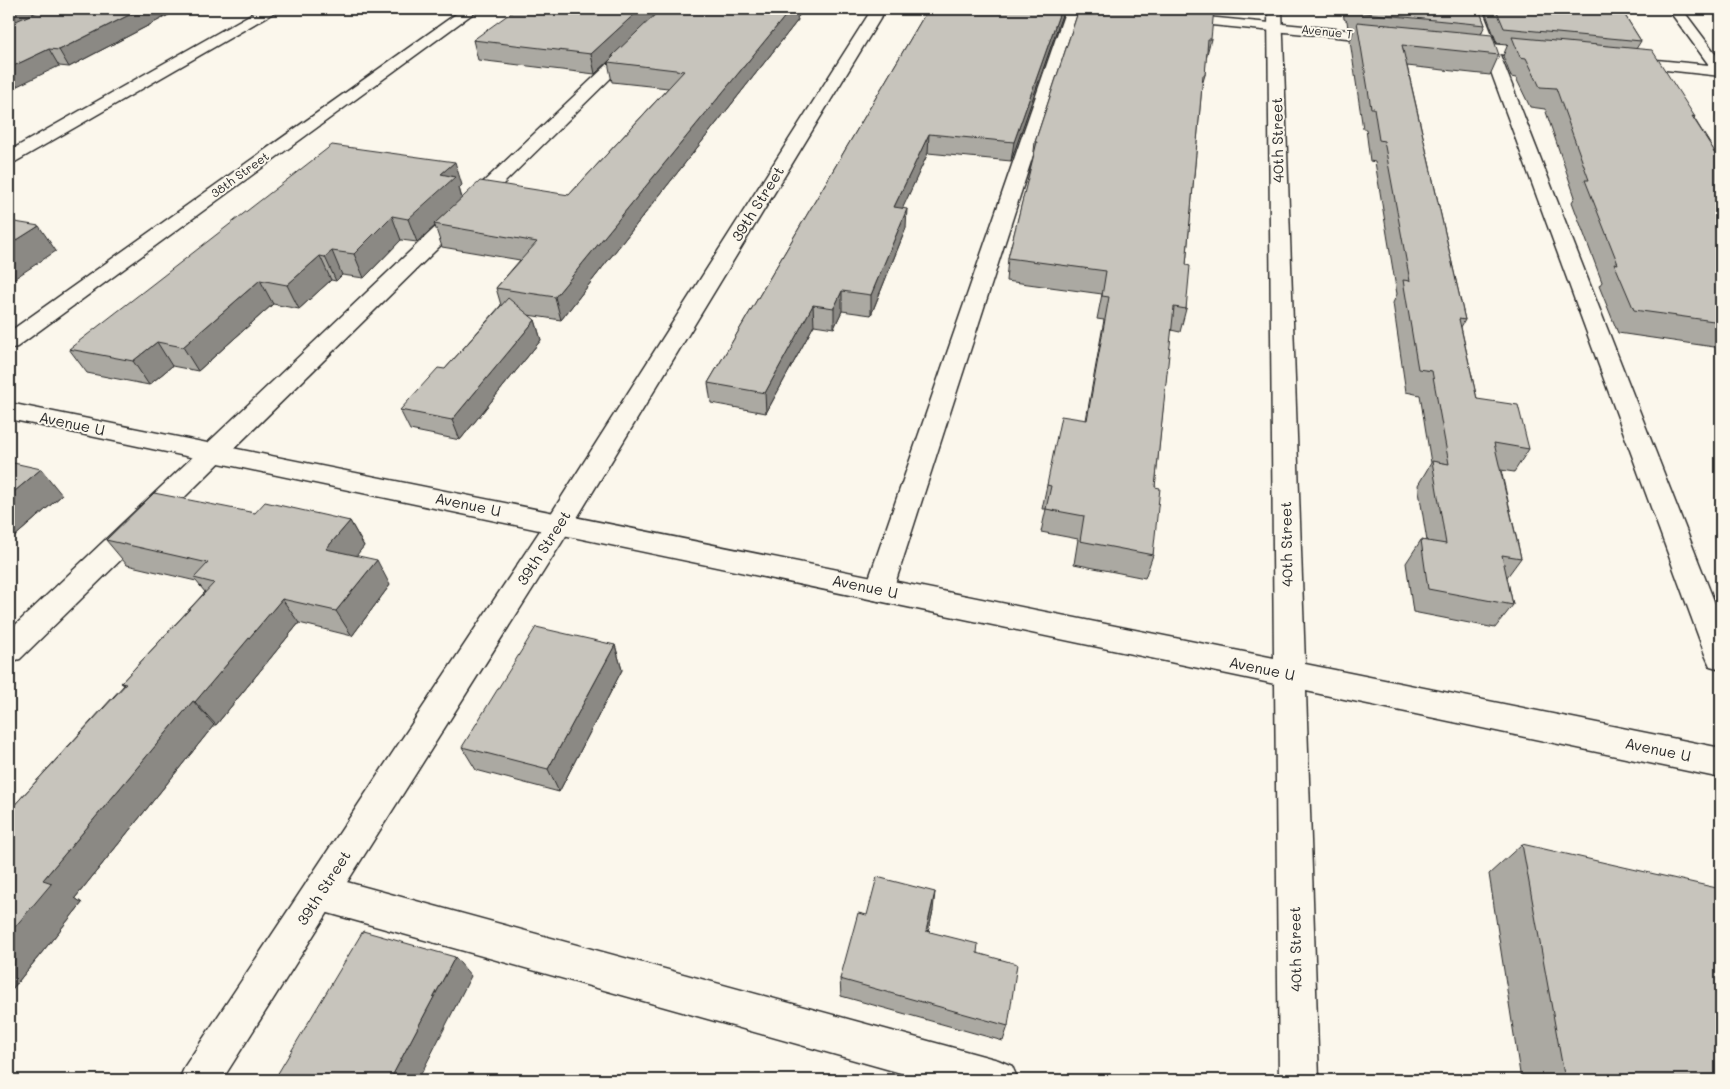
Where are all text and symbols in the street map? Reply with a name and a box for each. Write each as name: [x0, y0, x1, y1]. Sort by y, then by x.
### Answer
street label: Avenue T: [1300, 20, 1354, 42]
street label: 40th Street: [1266, 97, 1288, 183]
street label: 38th Street: [207, 148, 272, 201]
street label: 39th Street: [726, 162, 788, 245]
street label: Avenue U: [37, 406, 107, 440]
street label: Avenue U: [433, 487, 503, 521]
street label: 40th Street: [1275, 501, 1297, 587]
street label: 39th Street: [512, 506, 575, 589]
street label: Avenue U: [830, 569, 900, 603]
street label: Avenue U: [1227, 651, 1297, 685]
street label: Avenue U: [1623, 732, 1693, 766]
street label: 39th Street: [292, 846, 355, 929]
street label: 40th Street: [1284, 906, 1306, 992]

